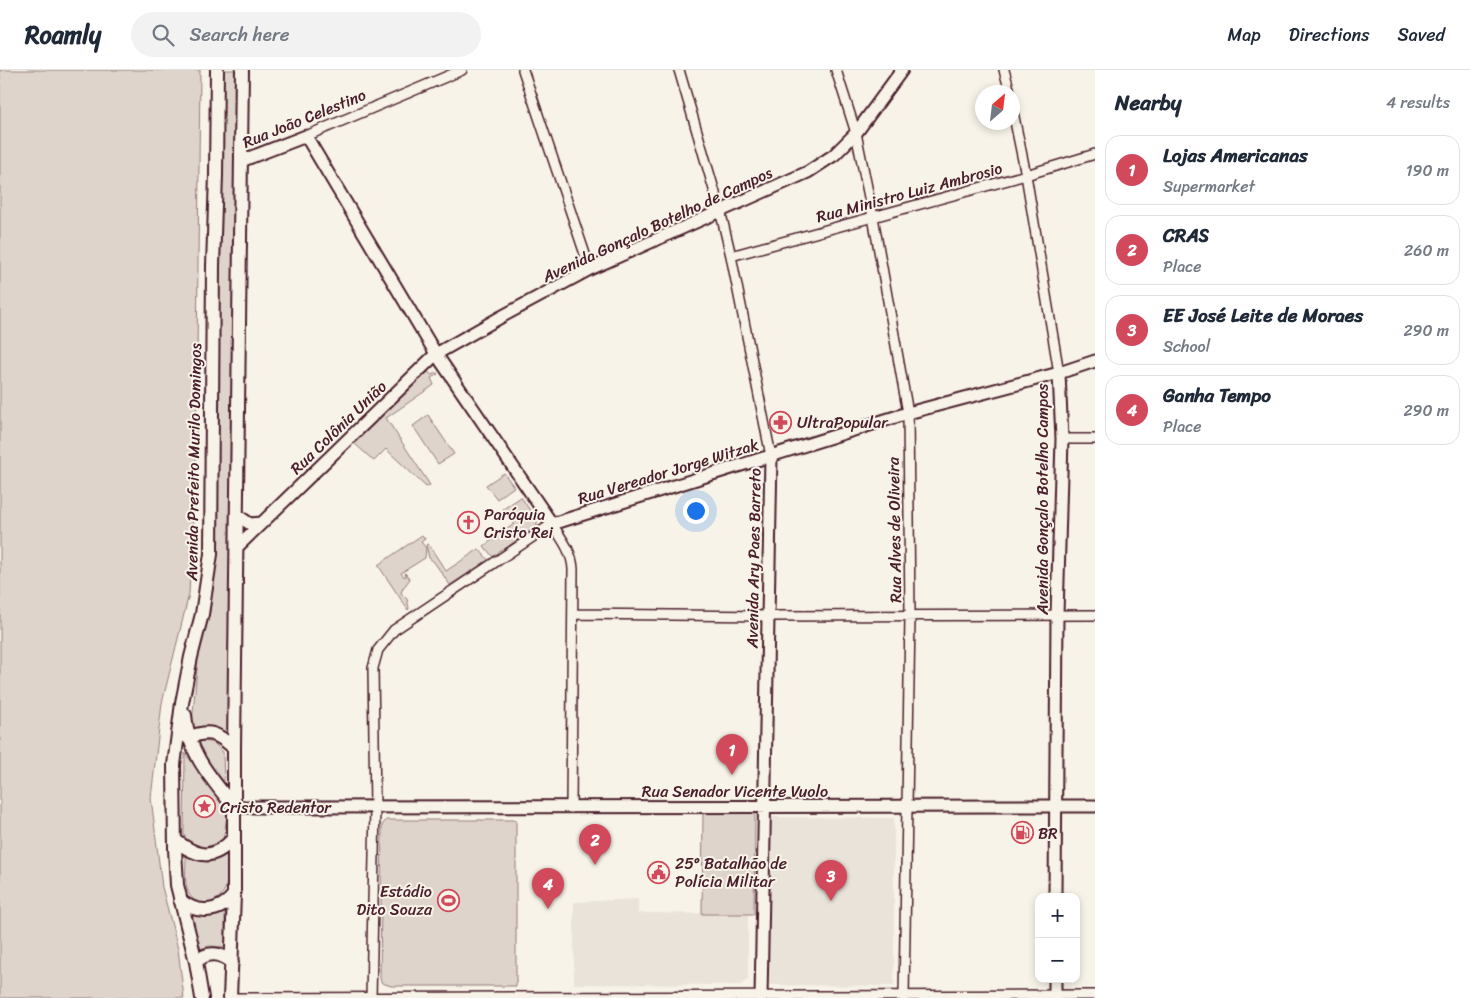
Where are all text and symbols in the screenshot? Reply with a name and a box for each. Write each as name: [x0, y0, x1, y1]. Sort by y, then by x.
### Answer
search box: [131, 12, 481, 57]
text: Roamly: [25, 14, 101, 56]
text: Search here: [189, 18, 289, 51]
text: Map: [1228, 19, 1261, 51]
text: Directions: [1289, 19, 1370, 51]
text: Saved: [1398, 19, 1445, 51]
icon: search: [149, 21, 177, 49]
street label: Rua João Celestino: [238, 80, 370, 156]
text: Nearby: [1115, 84, 1181, 122]
north arrow: [975, 85, 1020, 130]
text: 4 results: [1386, 88, 1450, 117]
text: Lojas Americanas: [1163, 139, 1308, 172]
street label: Rua Ministro Luiz Ambrosio: [813, 154, 1005, 231]
text: 1: [1129, 156, 1135, 185]
text: 190 m: [1406, 156, 1449, 185]
street label: Avenida Gonçalo Botelho de Campos: [536, 158, 778, 291]
text: Supermarket: [1163, 172, 1255, 201]
text: CRAS: [1163, 219, 1209, 252]
text: 2: [1127, 236, 1137, 265]
text: 260 m: [1404, 236, 1449, 265]
text: Place: [1163, 252, 1202, 281]
text: EE José Leite de Moraes: [1163, 299, 1363, 332]
text: 3: [1128, 316, 1136, 345]
text: 290 m: [1403, 316, 1449, 345]
text: School: [1163, 332, 1210, 361]
street label: Avenida Prefeito Murilo Domingos: [177, 342, 210, 582]
street label: Rua Colônia União: [283, 373, 394, 482]
text: Ganha Tempo: [1163, 379, 1271, 412]
street label: Avenida Gonçalo Botelho Campos: [1028, 383, 1057, 616]
text: 4: [1127, 396, 1137, 425]
text: 290 m: [1403, 396, 1449, 425]
place label: UltraPopular: [797, 408, 889, 437]
pharmacy icon: UltraPopular: [769, 410, 793, 434]
text: Place: [1163, 412, 1202, 441]
street label: Rua Vereador Jorge Witzak: [574, 430, 763, 513]
street label: Rua Alves de Oliveira: [879, 456, 910, 603]
street label: Avenida Ary Paes Barreto: [737, 468, 770, 649]
your location: [683, 498, 709, 524]
place label: Paróquia Cristo Rei: [484, 500, 553, 547]
church icon: Paróquia Cristo Rei: [456, 511, 480, 535]
pin: 1: [716, 734, 748, 775]
street label: Rua Senador Vicente Vuolo: [642, 777, 828, 806]
place label: Cristo Redentor: [220, 793, 332, 822]
place icon: Cristo Redentor: [192, 795, 216, 819]
place label: BR: [1038, 819, 1058, 848]
fuel station icon: BR: [1010, 821, 1034, 845]
pin: 2: [579, 824, 611, 865]
place label: 25º Batalhão de Polícia Militar: [675, 849, 787, 896]
public building icon: 25º Batalhão de Polícia Militar: [647, 860, 671, 884]
pin: 3: [815, 860, 847, 901]
pin: 4: [532, 868, 564, 909]
place label: Estádio Dito Souza: [357, 877, 433, 924]
sports icon: Estádio Dito Souza: [436, 888, 460, 912]
map controls: [1035, 893, 1080, 983]
button: +: [1035, 893, 1080, 938]
button: −: [1035, 938, 1080, 983]

